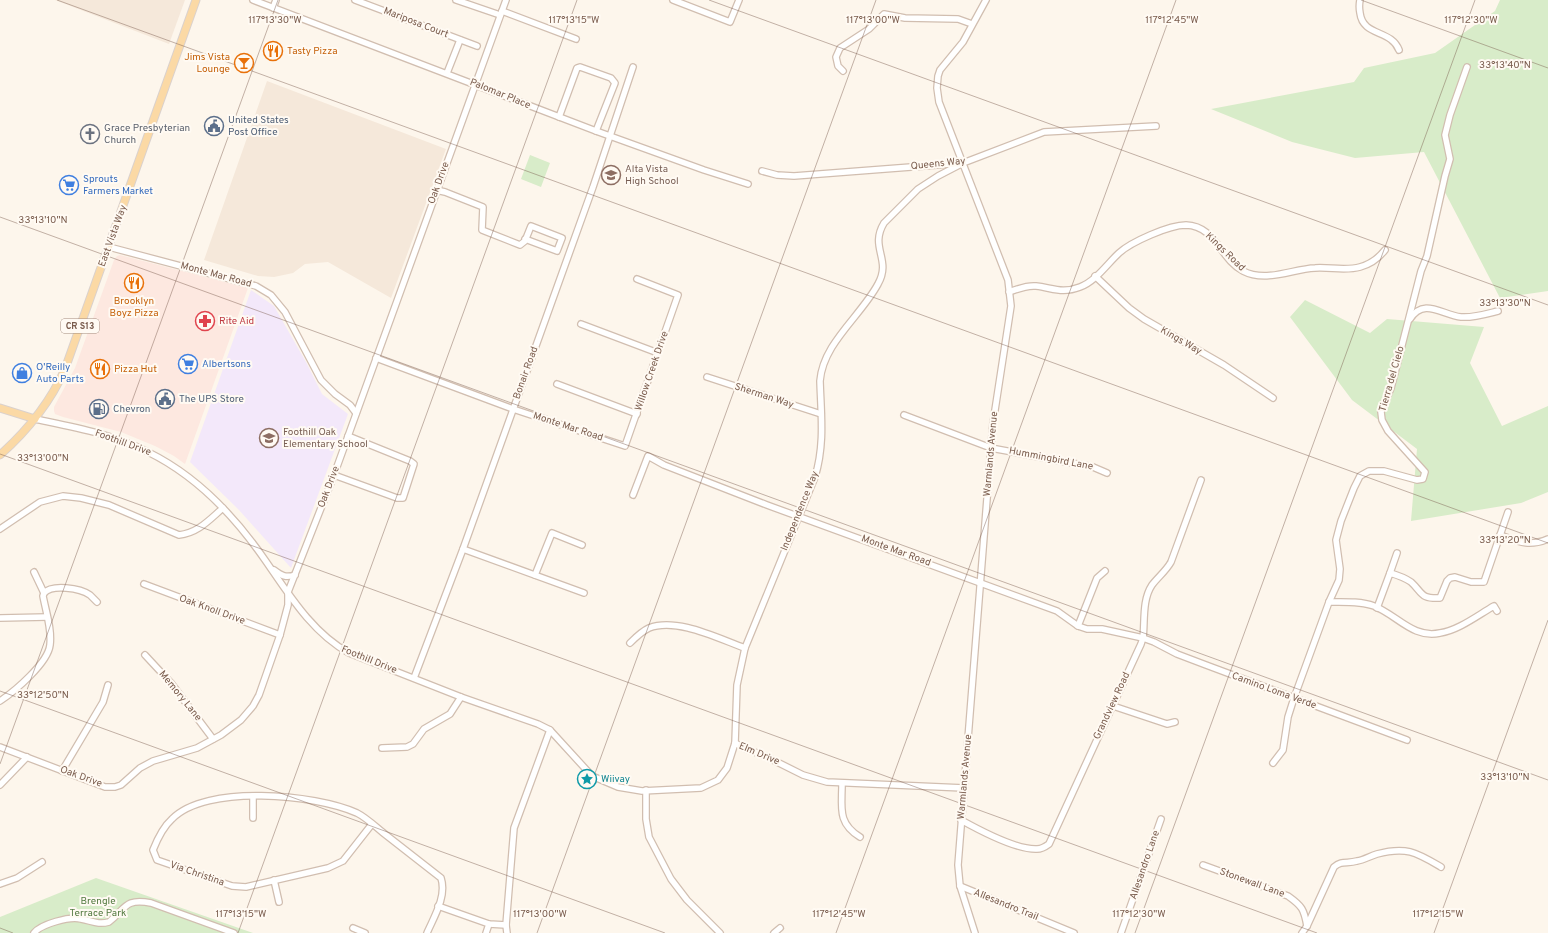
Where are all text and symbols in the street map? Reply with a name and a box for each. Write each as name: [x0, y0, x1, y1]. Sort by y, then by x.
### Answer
street label: Mariposa Court: [382, 5, 451, 41]
text: 117°13'30"W: [248, 14, 302, 27]
text: 117°13'15"W: [549, 14, 600, 27]
text: 117°13'00"W: [846, 14, 900, 27]
text: 117°12'45"W: [1145, 14, 1199, 27]
text: 117°12'30"W: [1444, 14, 1498, 27]
restaurant icon: Tasty Pizza: [262, 40, 284, 62]
place label: Tasty Pizza: [287, 45, 337, 58]
place label: Jims Vista Lounge: [184, 51, 230, 76]
bar icon: Jims Vista Lounge: [233, 52, 255, 74]
text: 33°13'40"N: [1479, 59, 1531, 72]
street label: Palomar Place: [468, 76, 532, 112]
place label: United States Post Office: [228, 114, 289, 139]
public building icon: United States Post Office: [203, 115, 225, 137]
place label: Grace Presbyterian Church: [104, 122, 190, 147]
church icon: Grace Presbyterian Church: [79, 123, 101, 145]
street label: Queens Way: [910, 155, 966, 173]
street label: Oak Drive: [425, 160, 453, 206]
place label: Alta Vista High School: [625, 163, 679, 188]
school or university icon: Alta Vista High School: [600, 164, 622, 186]
place label: Sprouts Farmers Market: [83, 173, 153, 198]
supermarket icon: Sprouts Farmers Market: [58, 174, 80, 196]
street label: East Vista Way: [96, 203, 130, 269]
text: 33°13'10"N: [18, 214, 68, 227]
street label: Kings Road: [1202, 230, 1248, 274]
street label: Monte Mar Road: [179, 259, 253, 291]
restaurant icon: Brooklyn Boyz Pizza: [123, 272, 145, 294]
place label: Brooklyn Boyz Pizza: [110, 295, 158, 320]
text: 33°13'30"N: [1479, 297, 1531, 310]
pharmacy icon: Rite Aid: [194, 310, 216, 332]
place label: Rite Aid: [219, 315, 254, 328]
road number: CR S13: [61, 319, 99, 333]
street label: Kings Way: [1158, 324, 1204, 358]
street label: Willow Creek Drive: [632, 329, 672, 413]
street label: Tierra del Cielo: [1376, 344, 1408, 413]
street label: Bonair Road: [510, 345, 542, 401]
supermarket icon: Albertsons: [177, 353, 199, 375]
restaurant icon: Pizza Hut: [89, 358, 111, 380]
place label: Albertsons: [202, 358, 251, 371]
place label: O'Reilly Auto Parts: [36, 361, 84, 386]
shop icon: O'Reilly Auto Parts: [11, 362, 33, 384]
place label: Pizza Hut: [114, 363, 157, 376]
street label: Sherman Way: [733, 380, 795, 412]
public building icon: The UPS Store: [154, 388, 176, 410]
place label: The UPS Store: [179, 393, 244, 406]
fuel station icon: Chevron: [88, 398, 110, 420]
place label: Chevron: [113, 403, 150, 416]
street label: Monte Mar Road: [531, 410, 605, 444]
street label: Warmlands Avenue: [981, 411, 1001, 497]
place label: Foothill Oak Elementary School: [283, 426, 368, 451]
street label: Foothill Drive: [93, 427, 153, 459]
school or university icon: Foothill Oak Elementary School: [258, 427, 280, 449]
street label: Hummingbird Lane: [1008, 444, 1094, 474]
text: 33°13'00"N: [17, 452, 69, 465]
street label: Oak Drive: [315, 464, 343, 510]
street label: Independence Way: [778, 469, 822, 553]
street label: Monte Mar Road: [859, 532, 933, 570]
text: 33°13'20"N: [1479, 534, 1531, 547]
street label: Oak Knoll Drive: [177, 592, 247, 628]
street label: Foothill Drive: [339, 643, 399, 677]
street label: Memory Lane: [156, 668, 204, 724]
street label: Grandview Road: [1091, 670, 1133, 742]
street label: Camino Loma Verde: [1230, 670, 1318, 712]
text: 33°12'50"N: [17, 689, 69, 702]
street label: Warmlands Avenue: [955, 734, 975, 820]
street label: Elm Drive: [737, 740, 781, 768]
street label: Oak Drive: [58, 763, 104, 791]
place icon: Wiivay: [576, 768, 598, 790]
text: 33°13'10"N: [1480, 771, 1530, 784]
place label: Wiivay: [601, 773, 630, 786]
street label: Allesandro Lane: [1127, 829, 1163, 901]
street label: Via Christina: [168, 859, 226, 889]
street label: Stonewall Lane: [1218, 865, 1286, 901]
street label: Allesandro Trail: [972, 886, 1040, 924]
park label: Brengle Terrace Park: [70, 895, 126, 920]
text: 117°13'15"W: [216, 908, 267, 921]
text: 117°13'00"W: [513, 908, 567, 921]
text: 117°12'45"W: [812, 908, 866, 921]
text: 117°12'30"W: [1112, 908, 1166, 921]
text: 117°12'15"W: [1412, 908, 1464, 921]

